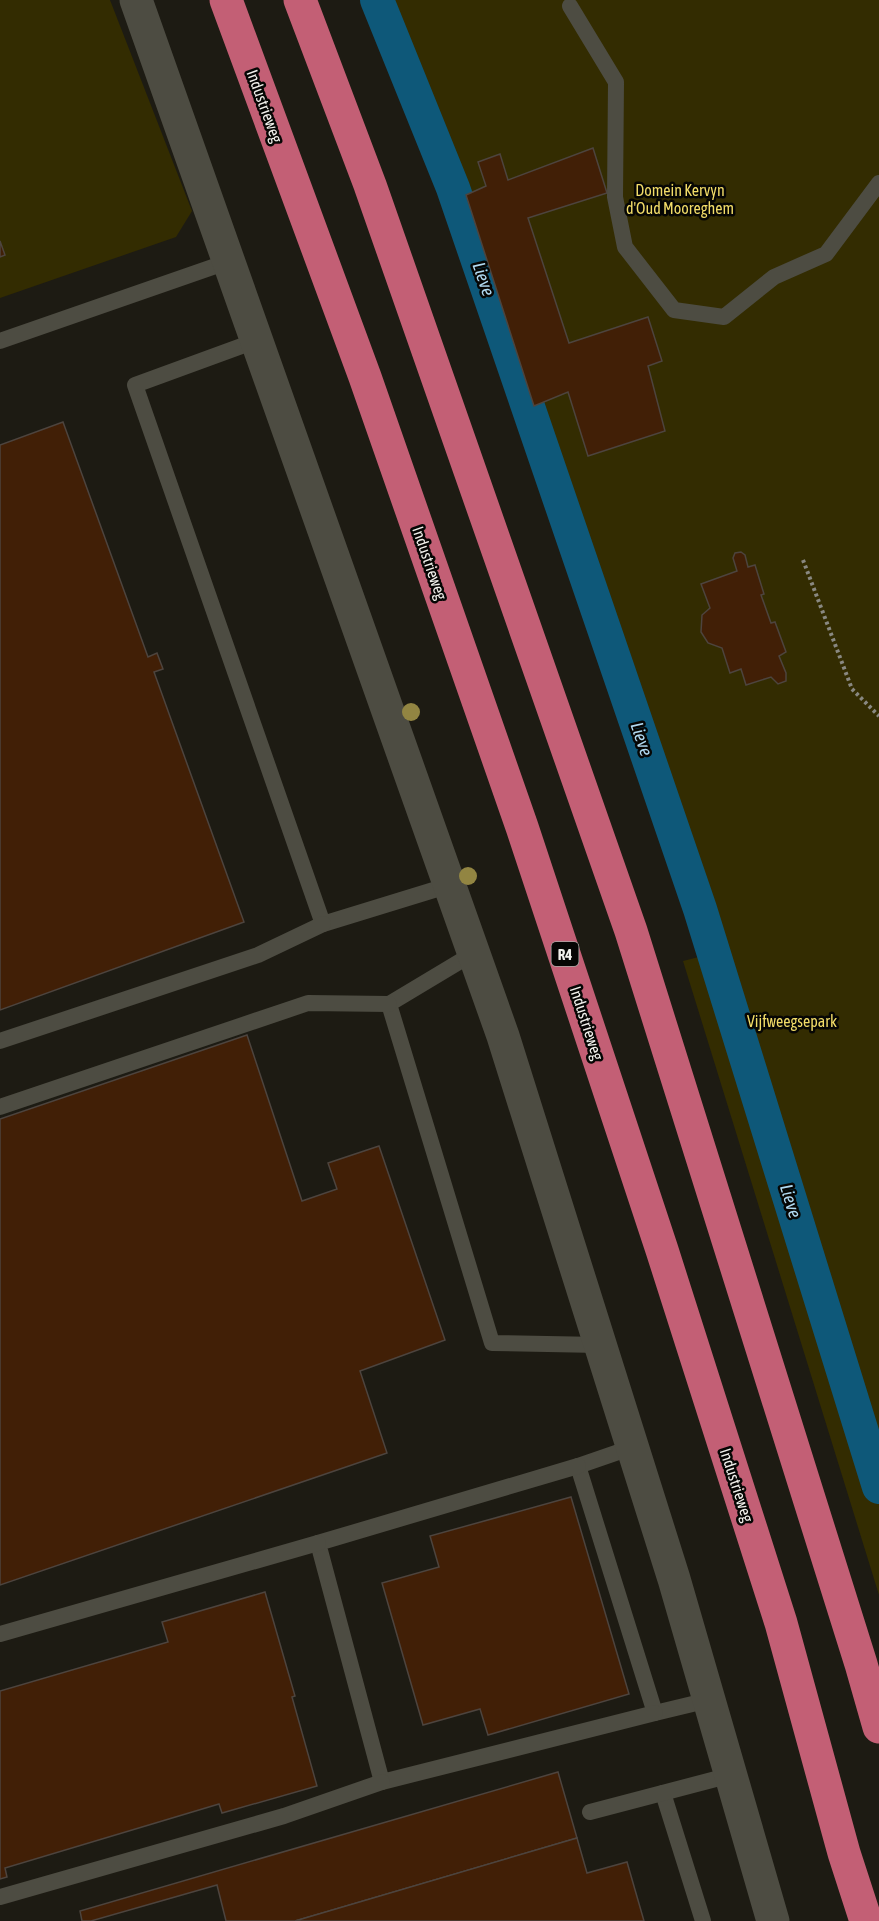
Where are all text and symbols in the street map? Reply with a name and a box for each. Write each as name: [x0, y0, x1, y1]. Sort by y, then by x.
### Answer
street label: Industrieweg: [243, 67, 287, 145]
park label: Domein Kervyn d'Oud Mooreghem: [626, 181, 734, 218]
water label: Lieve: [468, 259, 500, 299]
street label: Industrieweg: [408, 524, 451, 603]
water label: Lieve: [626, 719, 658, 759]
road number: R4: [552, 942, 578, 966]
street label: Industrieweg: [566, 984, 607, 1063]
park label: Vijfweegsepark: [747, 1012, 837, 1031]
water label: Lieve: [776, 1181, 806, 1221]
street label: Industrieweg: [716, 1446, 757, 1525]

